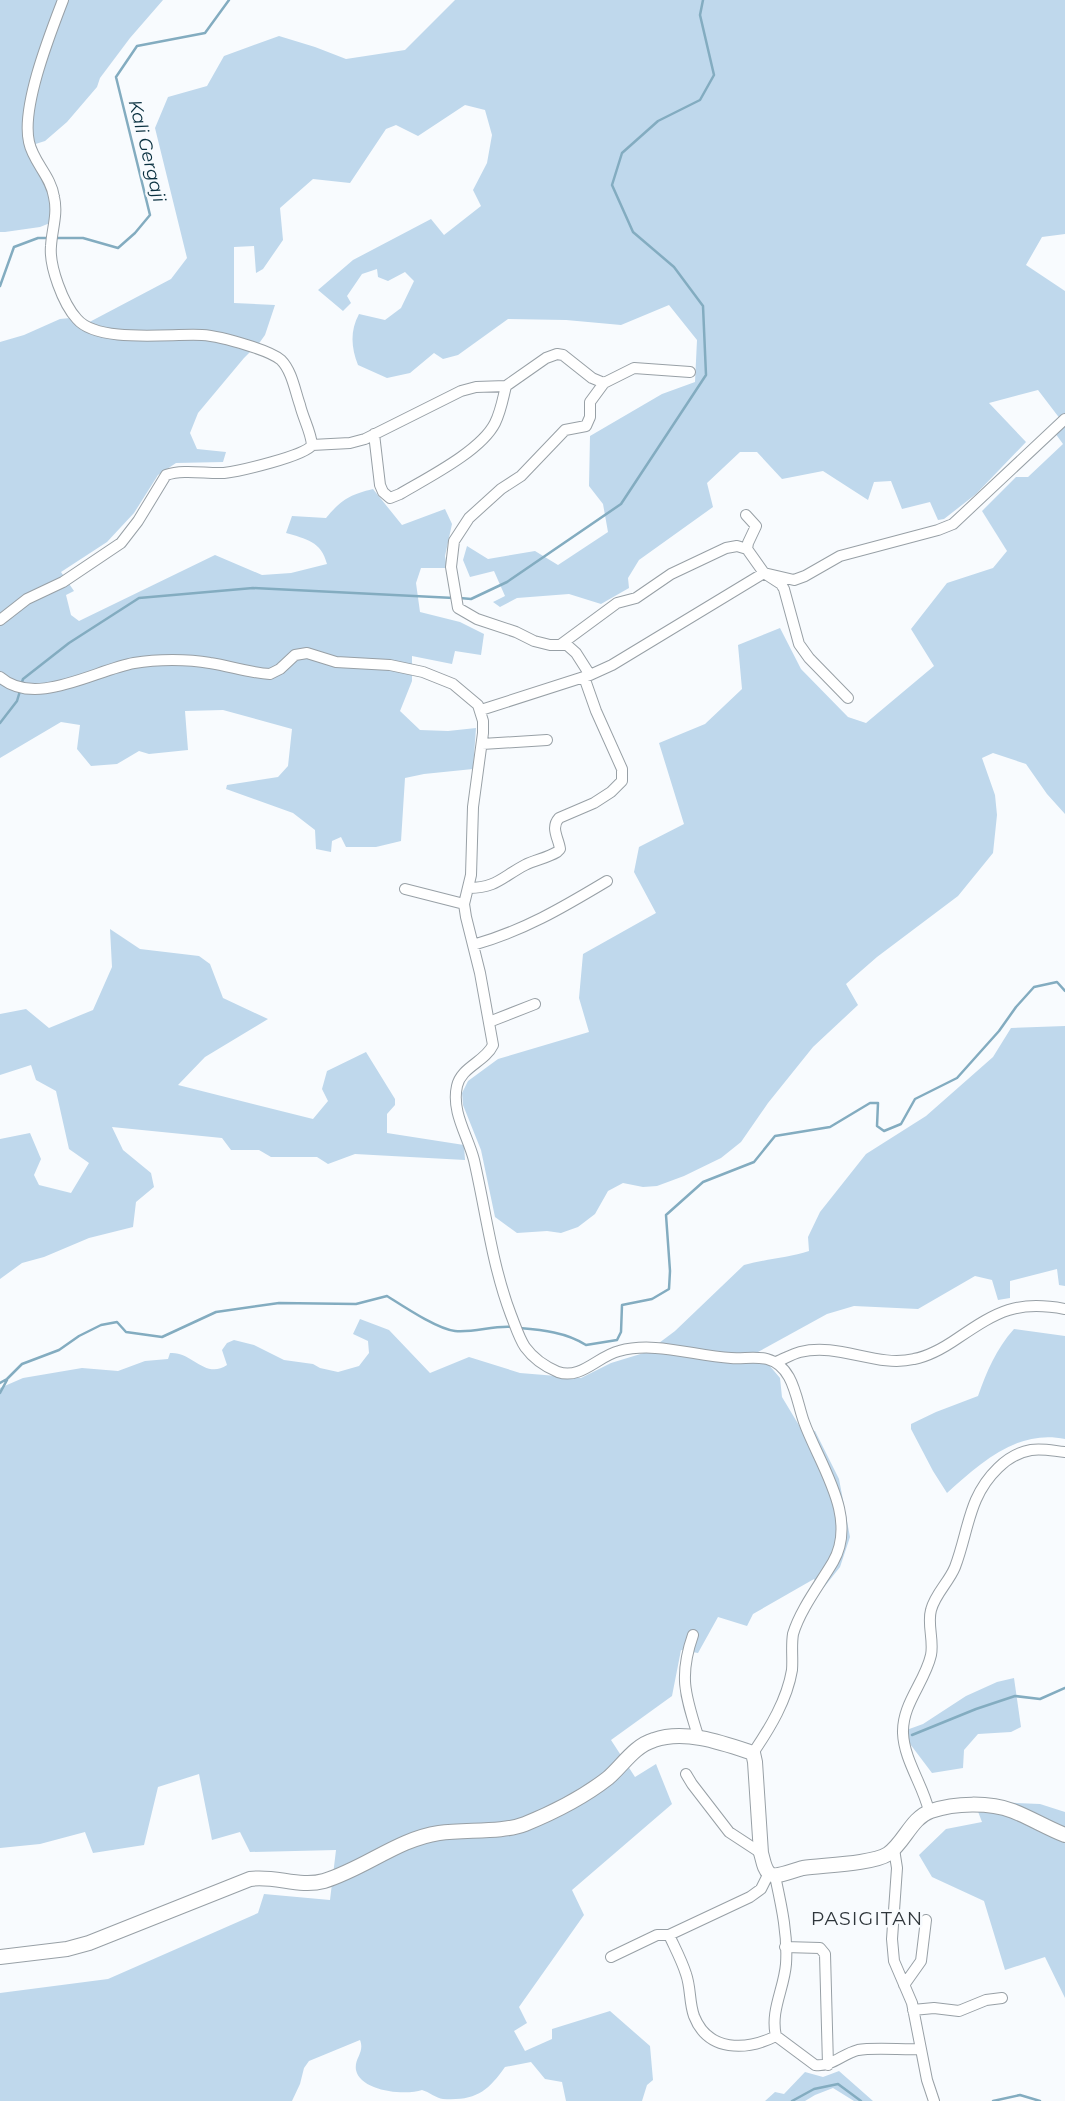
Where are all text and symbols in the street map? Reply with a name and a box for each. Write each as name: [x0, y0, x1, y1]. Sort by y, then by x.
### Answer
water label: Kali Gergaji: [124, 97, 170, 205]
district label: PASIGITAN: [811, 1907, 923, 1930]

